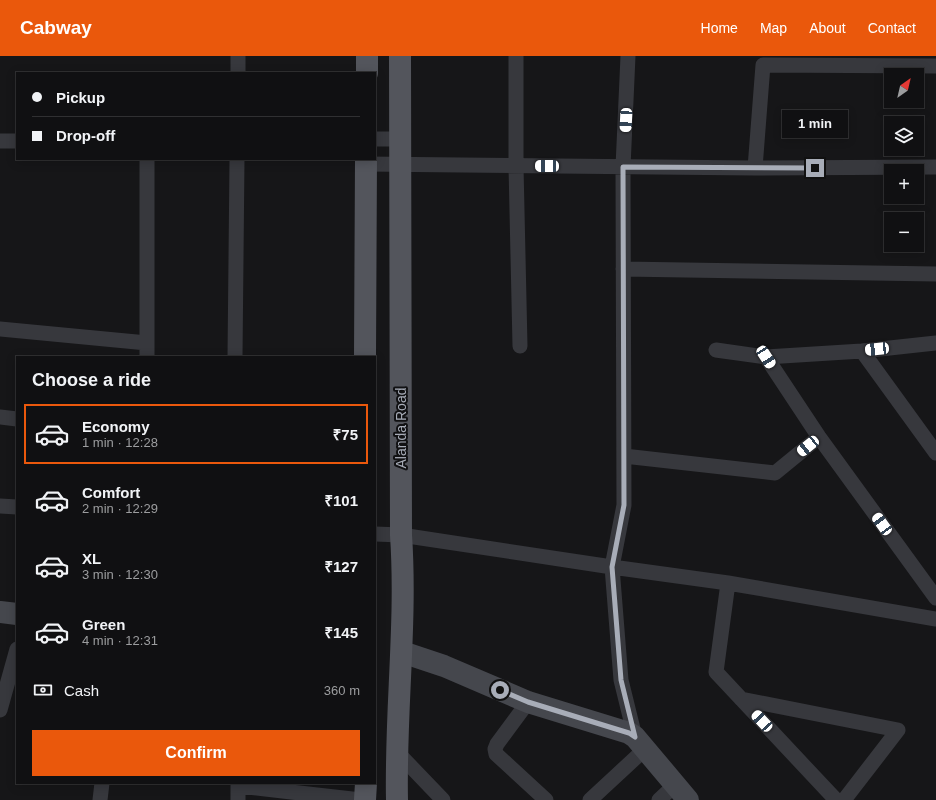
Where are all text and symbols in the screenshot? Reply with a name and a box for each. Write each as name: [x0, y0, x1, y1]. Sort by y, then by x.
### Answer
text: Cabway: [20, 17, 92, 38]
text: Home: [701, 20, 738, 36]
text: Map: [760, 20, 787, 36]
text: About: [809, 20, 846, 36]
text: Contact: [868, 20, 916, 36]
north arrow: [884, 68, 924, 108]
map controls: [884, 68, 924, 252]
text: Pickup: [56, 89, 105, 106]
car: [619, 108, 633, 132]
callout: 1 min: [782, 110, 848, 138]
text: 1 min: [798, 116, 832, 131]
button: layers: [884, 116, 924, 156]
text: Drop-off: [56, 127, 115, 144]
route end: [806, 159, 824, 177]
car: [535, 160, 559, 172]
button: +: [884, 164, 924, 204]
button: −: [884, 212, 924, 252]
car: [864, 342, 890, 356]
car: [754, 344, 778, 370]
text: Choose a ride: [32, 370, 151, 390]
street label: Alanda Road: [393, 388, 409, 468]
icon: car: [34, 416, 70, 452]
text: Economy: [82, 418, 150, 435]
text: ₹75: [333, 426, 358, 443]
car: [795, 434, 821, 458]
text: 1 min · 12:28: [82, 435, 158, 450]
icon: car: [34, 482, 70, 518]
text: Comfort: [82, 484, 140, 501]
text: ₹101: [324, 492, 358, 509]
text: 2 min · 12:29: [82, 501, 158, 516]
car: [870, 511, 894, 537]
icon: car: [34, 548, 70, 584]
text: XL: [82, 550, 101, 567]
text: ₹127: [324, 558, 358, 575]
text: 3 min · 12:30: [82, 567, 158, 582]
icon: car: [34, 614, 70, 650]
text: Green: [82, 616, 125, 633]
text: ₹145: [324, 624, 358, 641]
text: 4 min · 12:31: [82, 633, 158, 648]
icon: cash: [32, 679, 54, 701]
route start: [491, 681, 509, 699]
text: Cash: [64, 682, 99, 699]
text: 360 m: [324, 683, 360, 698]
car: [749, 708, 775, 734]
button: Confirm: [32, 730, 360, 776]

